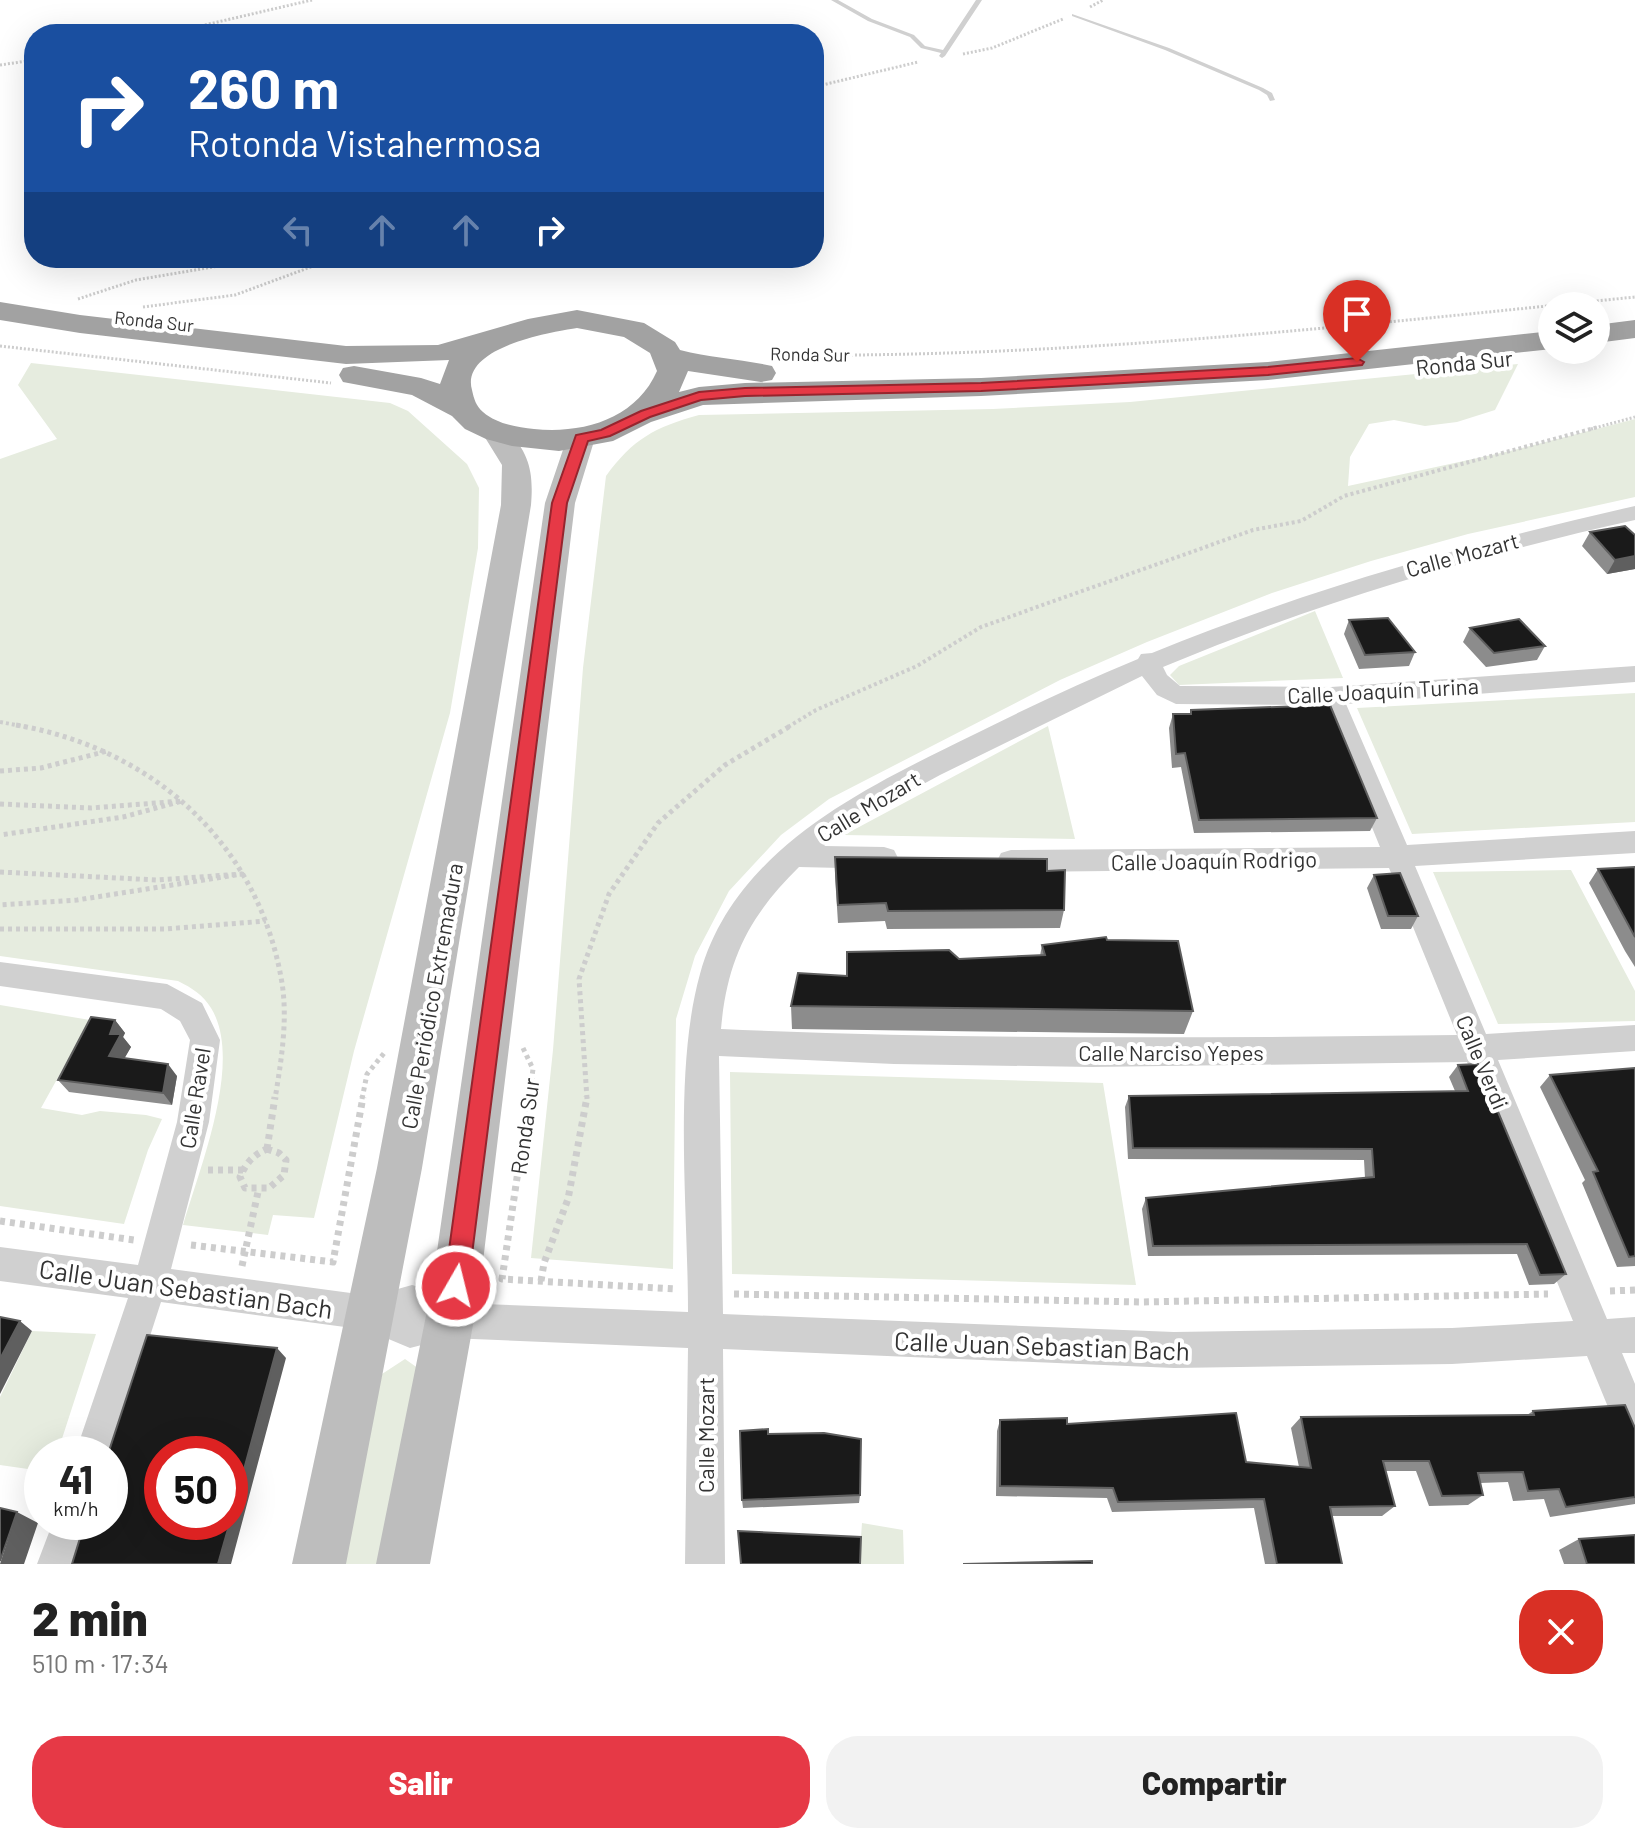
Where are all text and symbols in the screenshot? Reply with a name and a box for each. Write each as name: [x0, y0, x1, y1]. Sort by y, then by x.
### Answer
text: 260 m: [188, 53, 339, 120]
icon: right: [56, 56, 160, 160]
text: Rotonda Vistahermosa: [188, 121, 541, 164]
icon: left: [276, 208, 320, 252]
icon: ahead: [360, 208, 404, 252]
icon: ahead: [444, 208, 488, 252]
icon: right: [528, 208, 572, 252]
pin: [1323, 280, 1391, 362]
icon: arrive: [1335, 292, 1379, 336]
map controls: [1538, 292, 1610, 364]
button: layers: [1538, 292, 1610, 364]
street label: Ronda Sur: [113, 306, 195, 336]
street label: Ronda Sur: [770, 342, 850, 366]
street label: Ronda Sur: [1414, 344, 1514, 380]
street label: Calle Mozart: [1403, 526, 1521, 582]
street label: Calle Joaquín Turina: [1287, 672, 1479, 708]
street label: Calle Mozart: [812, 765, 924, 847]
street label: Calle Joaquín Rodrigo: [1111, 845, 1317, 875]
street label: Calle Periódico Extremadura: [395, 861, 467, 1131]
street label: Calle Verdi: [1452, 1011, 1514, 1113]
street label: Calle Narciso Yepes: [1078, 1039, 1264, 1065]
street label: Calle Ravel: [173, 1046, 215, 1150]
street label: Ronda Sur: [504, 1076, 544, 1176]
position arrow: [414, 1244, 498, 1328]
street label: Calle Juan Sebastian Bach: [37, 1252, 335, 1324]
street label: Calle Juan Sebastian Bach: [894, 1324, 1190, 1366]
street label: Calle Mozart: [692, 1377, 718, 1493]
speed limit sign: 50: [144, 1436, 248, 1540]
text: 41: [59, 1454, 93, 1502]
text: km/h: [53, 1496, 99, 1520]
text: 2 min: [32, 1588, 148, 1646]
button: close: [1519, 1590, 1603, 1674]
text: 510 m · 17:34: [32, 1647, 169, 1678]
button: Salir: [32, 1736, 810, 1828]
button: Compartir: [826, 1736, 1603, 1828]

